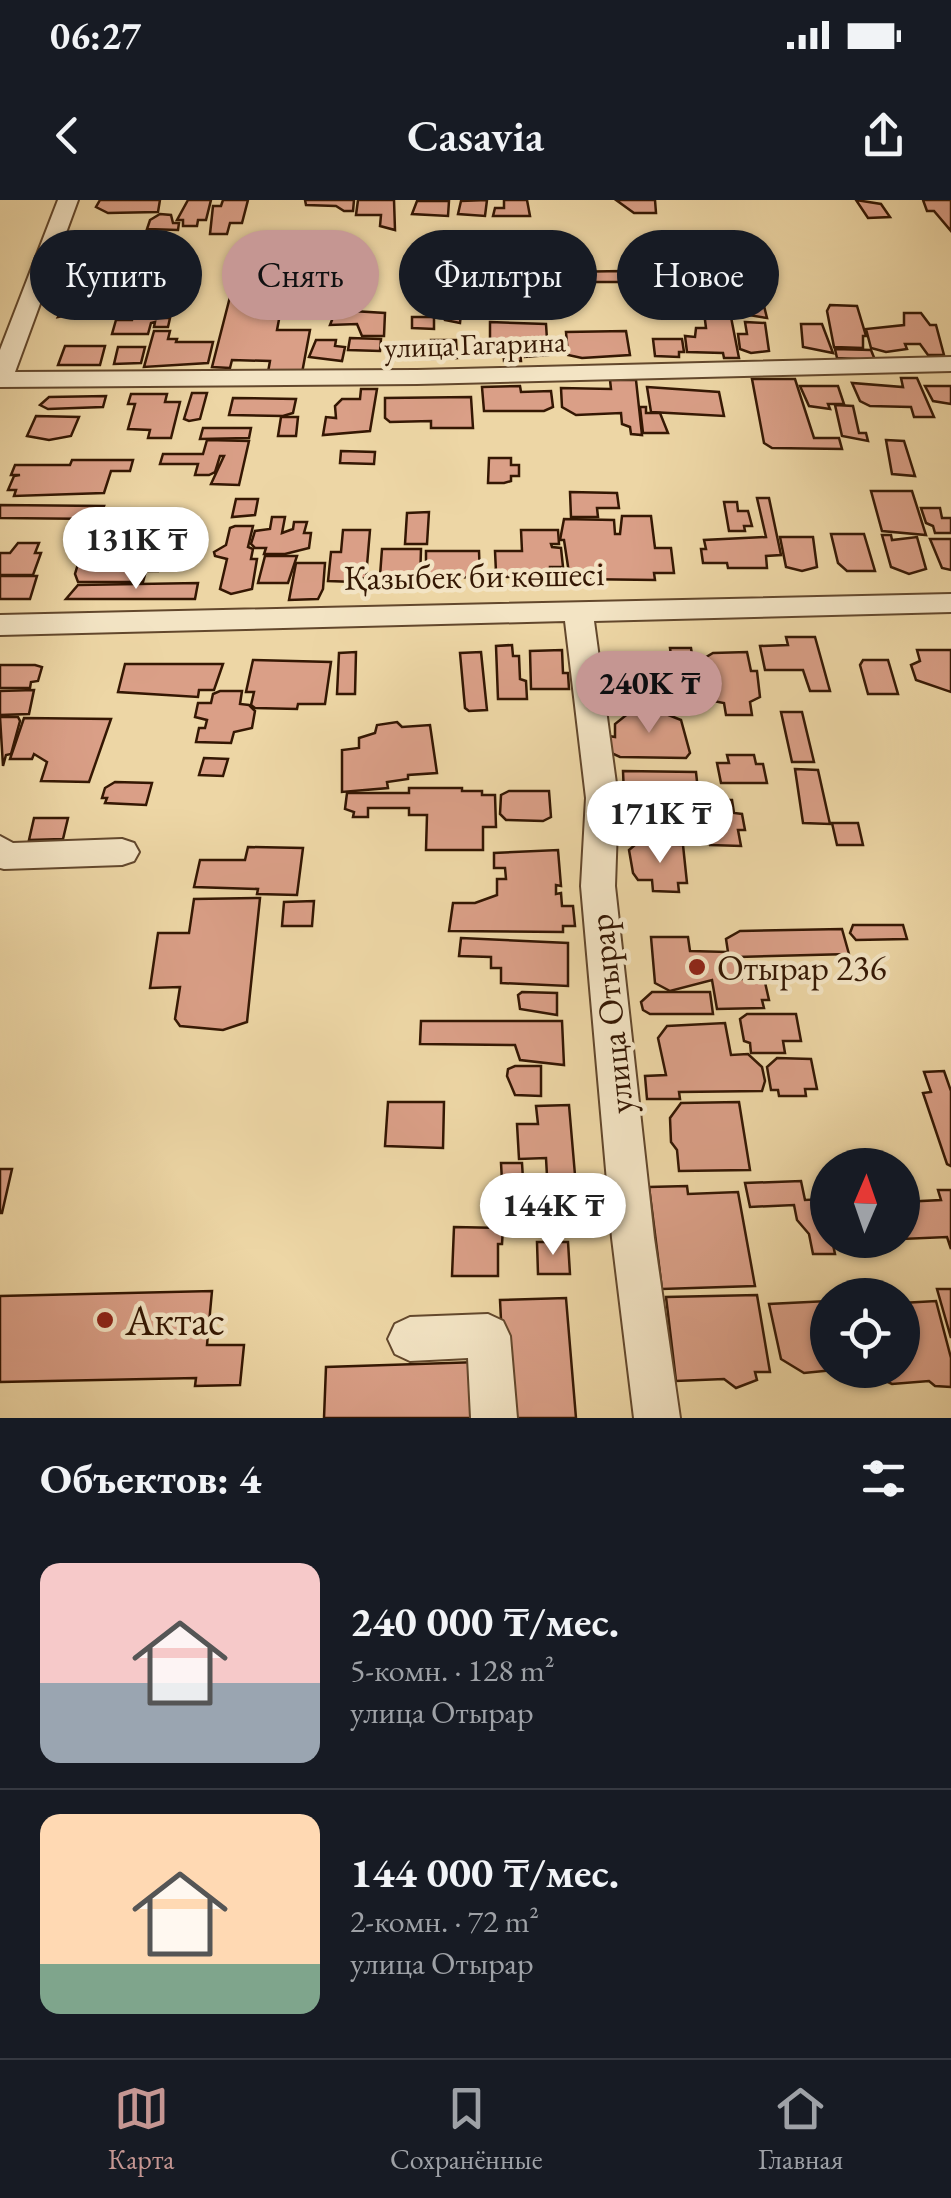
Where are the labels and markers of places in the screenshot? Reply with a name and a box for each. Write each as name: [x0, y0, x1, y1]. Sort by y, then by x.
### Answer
pin: 131K ₸: [55, 507, 217, 592]
pin: 240K ₸: [568, 651, 730, 736]
pin: 171K ₸: [579, 781, 741, 866]
place label: Отырар 236: [717, 945, 886, 991]
marker: Отырар 236: [686, 956, 708, 978]
pin: 144K ₸: [472, 1173, 634, 1258]
place label: Актас: [124, 1293, 225, 1348]
marker: Актас: [94, 1309, 116, 1331]

